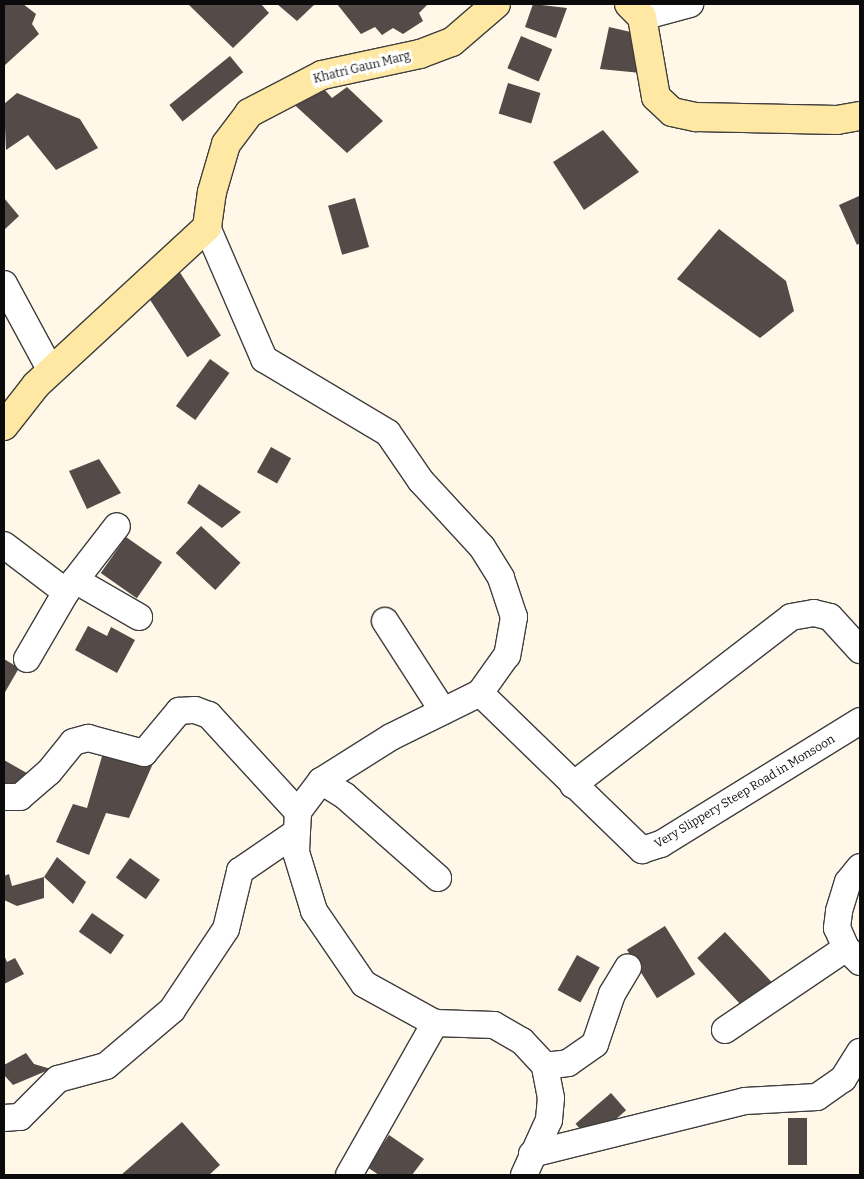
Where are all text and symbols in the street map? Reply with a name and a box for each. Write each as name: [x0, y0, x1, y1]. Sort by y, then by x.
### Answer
street label: Khatri Gaun Marg: [312, 49, 412, 87]
street label: Very Slippery Steep Road in Monsoon: [652, 732, 838, 852]

